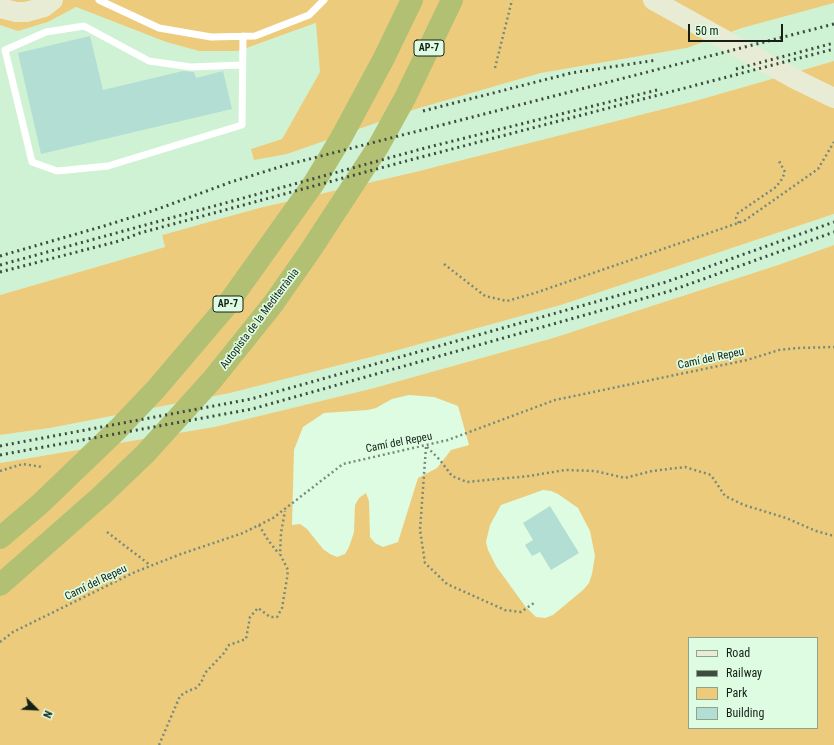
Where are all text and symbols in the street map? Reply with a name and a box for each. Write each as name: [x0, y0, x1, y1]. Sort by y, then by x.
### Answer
scale bar: [690, 16, 785, 42]
text: 50 m: [695, 24, 719, 38]
road number: AP-7: [414, 40, 444, 56]
street label: Autopista de la Mediterrània: [218, 266, 302, 372]
road number: AP-7: [213, 296, 243, 312]
street label: Camí del Repeu: [677, 346, 745, 372]
street label: Camí del Repeu: [365, 430, 433, 456]
street label: Camí del Repeu: [63, 562, 129, 604]
legend: [688, 637, 818, 729]
text: Road: [726, 646, 750, 660]
text: Railway: [726, 666, 762, 680]
text: Park: [726, 686, 747, 700]
north arrow: [16, 689, 56, 729]
text: Building: [726, 706, 764, 720]
text: N: [40, 708, 55, 720]

